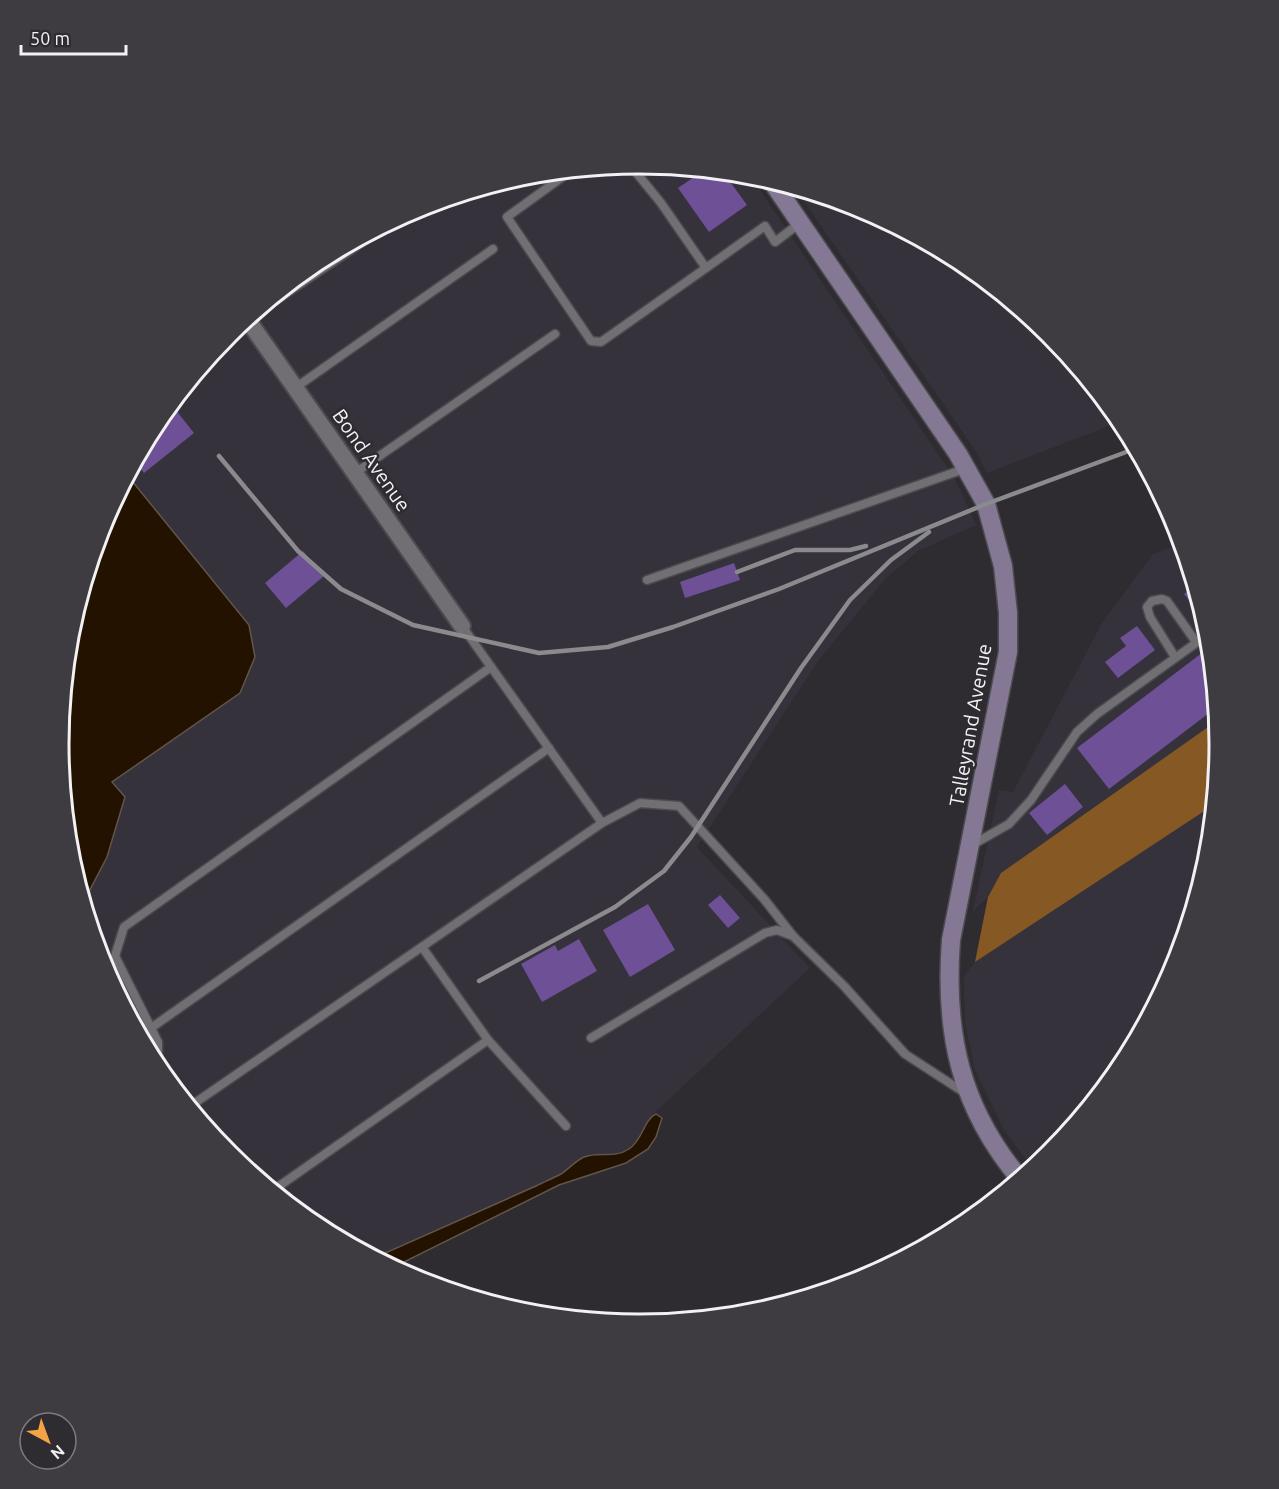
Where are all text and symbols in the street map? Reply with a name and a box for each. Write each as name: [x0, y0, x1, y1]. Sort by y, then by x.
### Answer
scale bar: [21, 18, 126, 56]
text: 50 m: [30, 28, 70, 48]
street label: Bond Avenue: [328, 404, 416, 516]
street label: Talleyrand Avenue: [944, 642, 996, 808]
north arrow: [18, 1411, 78, 1471]
text: N: [47, 1442, 68, 1463]

